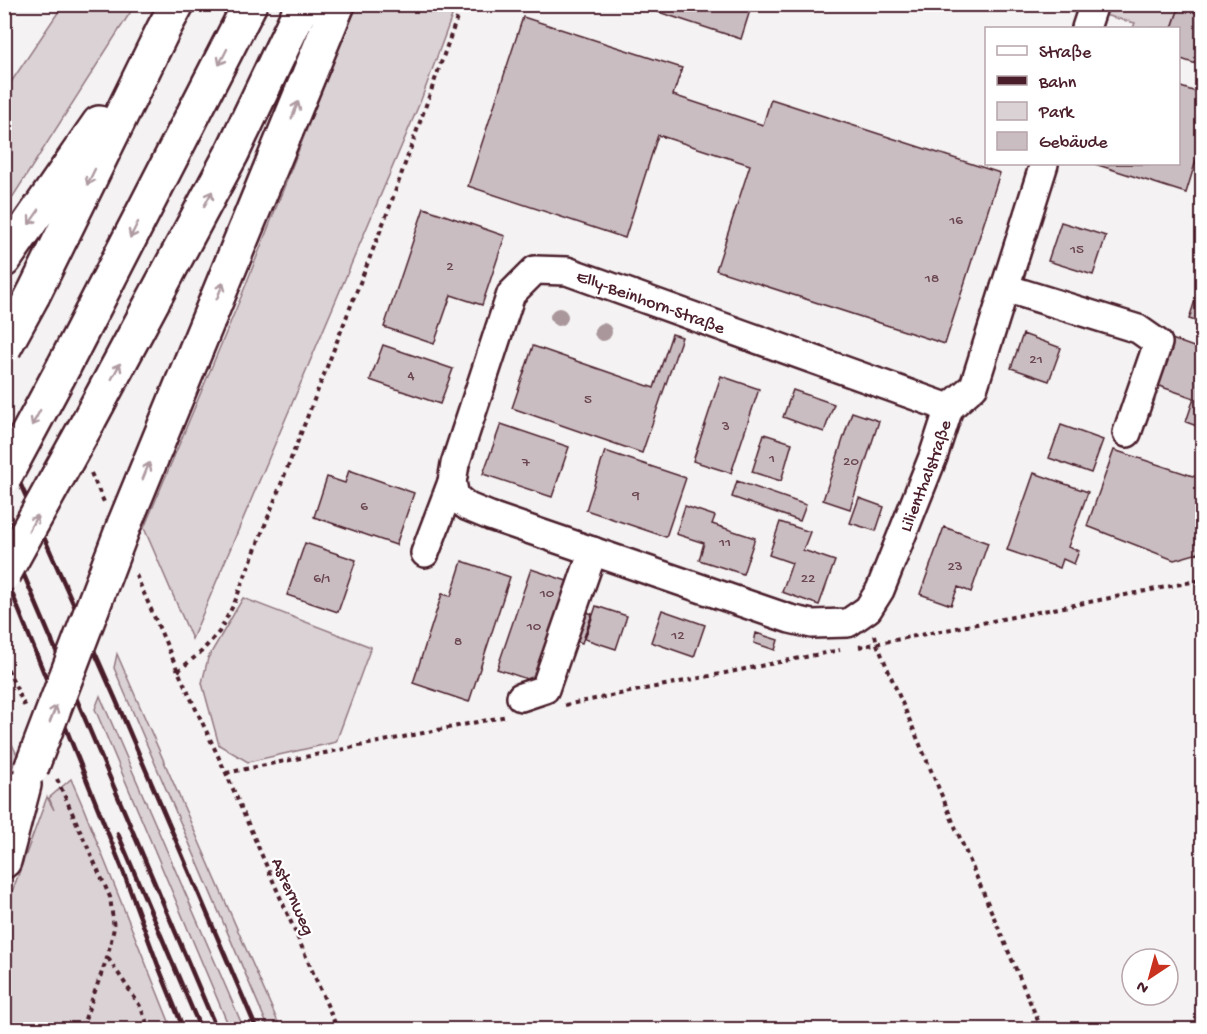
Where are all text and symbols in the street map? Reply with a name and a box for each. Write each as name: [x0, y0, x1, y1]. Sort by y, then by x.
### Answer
legend: [985, 27, 1180, 165]
text: Straße: [1039, 43, 1092, 64]
one-way arrow: [217, 47, 228, 65]
text: Bahn: [1038, 73, 1077, 94]
one-way arrow: [290, 102, 301, 120]
text: Park: [1038, 103, 1075, 124]
text: Gebäude: [1039, 133, 1108, 154]
one-way arrow: [85, 168, 97, 185]
one-way arrow: [202, 191, 214, 208]
one-way arrow: [28, 208, 40, 224]
house number: 16: [948, 212, 963, 230]
one-way arrow: [128, 221, 140, 238]
house number: 15: [1069, 241, 1084, 259]
house number: 2: [446, 258, 454, 276]
street label: Elly-Beinhorn-Straße: [573, 267, 728, 340]
house number: 18: [924, 270, 939, 288]
one-way arrow: [215, 282, 226, 300]
house number: 21: [1029, 351, 1043, 369]
one-way arrow: [110, 363, 122, 380]
house number: 4: [407, 367, 415, 385]
house number: 5: [584, 391, 592, 409]
one-way arrow: [30, 408, 41, 426]
street label: Lilienthalstraße: [896, 417, 958, 535]
house number: 3: [721, 418, 730, 436]
house number: 1: [768, 450, 775, 468]
house number: 20: [843, 453, 859, 471]
house number: 7: [521, 454, 531, 472]
one-way arrow: [141, 462, 152, 481]
house number: 9: [631, 487, 640, 505]
house number: 6: [360, 498, 368, 516]
one-way arrow: [27, 515, 39, 532]
house number: 11: [718, 534, 731, 552]
house number: 23: [947, 558, 963, 576]
house number: 6/1: [313, 570, 331, 588]
house number: 22: [801, 570, 815, 588]
house number: 10: [539, 585, 555, 603]
house number: 10: [526, 618, 542, 636]
house number: 12: [670, 627, 685, 645]
house number: 8: [454, 633, 462, 651]
one-way arrow: [48, 705, 59, 724]
street label: Asternweg: [265, 855, 318, 939]
north arrow: [1120, 947, 1180, 1007]
text: N: [1133, 975, 1153, 997]

